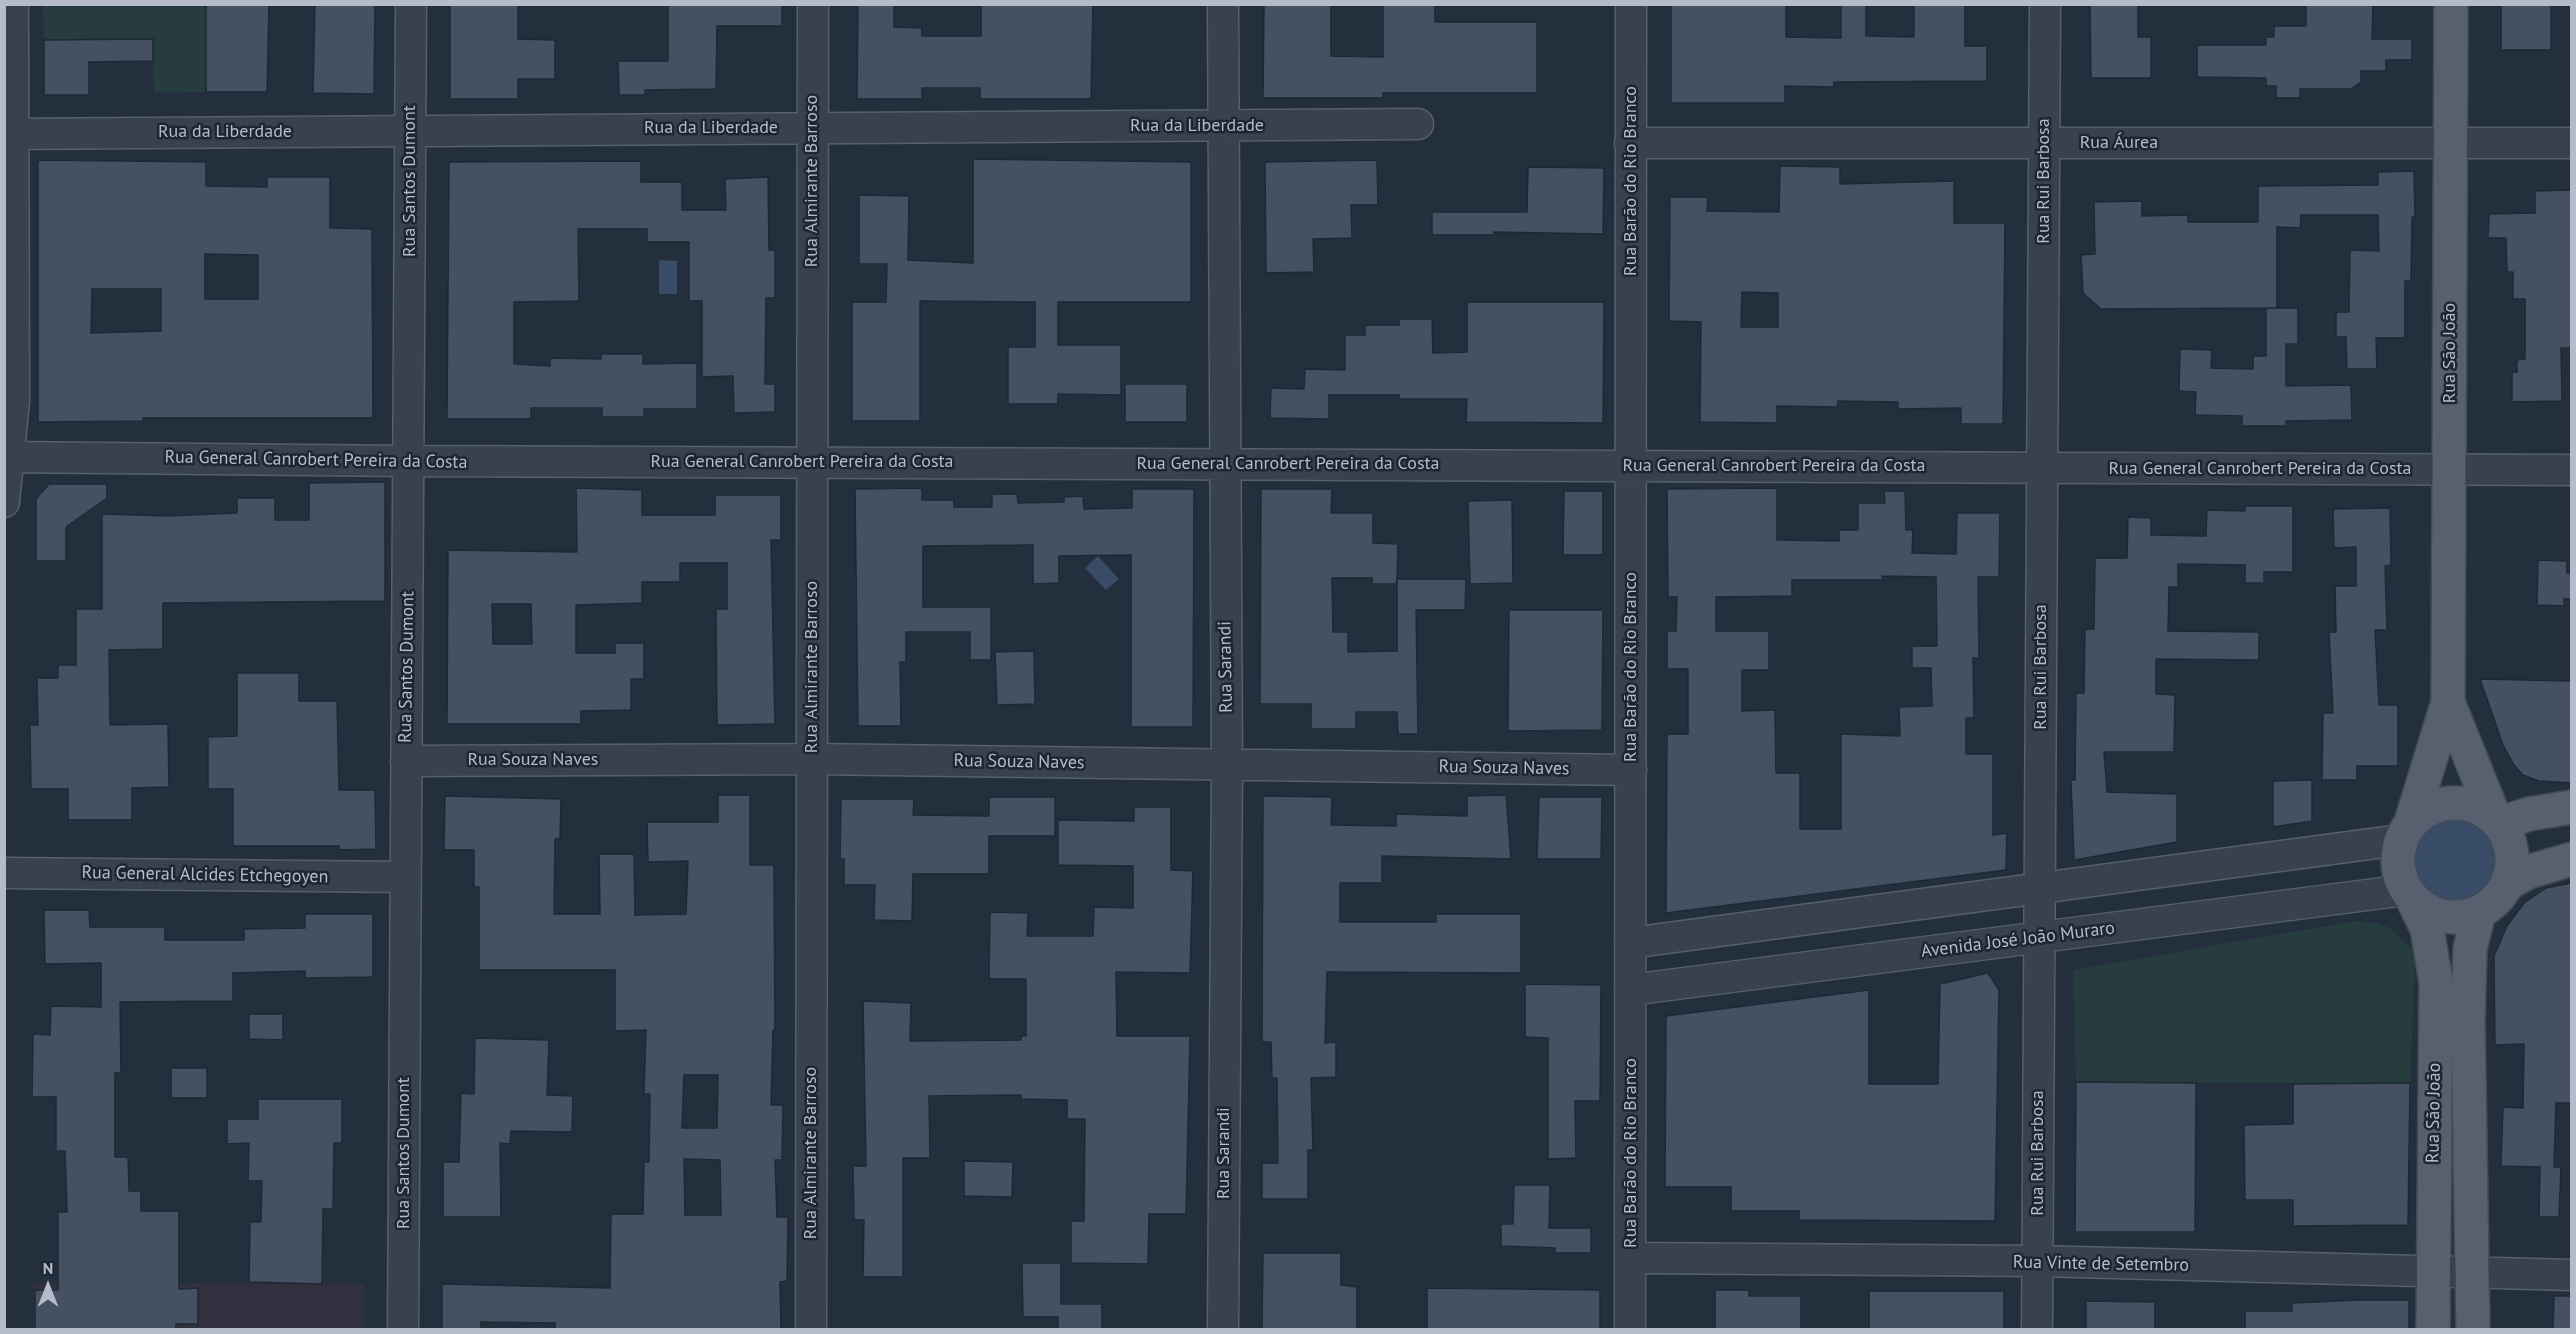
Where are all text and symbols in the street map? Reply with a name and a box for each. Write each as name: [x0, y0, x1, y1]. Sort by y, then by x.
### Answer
street label: Rua Barão do Rio Branco: [1620, 86, 1642, 276]
street label: Rua Almirante Barroso: [801, 95, 823, 267]
street label: Rua Santos Dumont: [399, 105, 421, 257]
street label: Rua da Liberdade: [1130, 115, 1264, 137]
street label: Rua da Liberdade: [644, 117, 778, 139]
street label: Rua Rui Barbosa: [2033, 118, 2055, 244]
street label: Rua da Liberdade: [158, 121, 292, 143]
street label: Rua Áurea: [2080, 132, 2158, 154]
street label: Rua São João: [2439, 303, 2461, 403]
street label: Rua General Canrobert Pereira da Costa: [164, 447, 468, 473]
street label: Rua General Canrobert Pereira da Costa: [651, 451, 953, 473]
street label: Rua General Canrobert Pereira da Costa: [1137, 453, 1439, 475]
street label: Rua General Canrobert Pereira da Costa: [1623, 455, 1925, 477]
street label: Rua General Canrobert Pereira da Costa: [2109, 458, 2411, 480]
street label: Rua Barão do Rio Branco: [1620, 572, 1642, 762]
street label: Rua Almirante Barroso: [801, 581, 823, 753]
street label: Rua Santos Dumont: [395, 591, 419, 743]
street label: Rua Rui Barbosa: [2030, 604, 2052, 730]
street label: Rua Sarandi: [1214, 621, 1238, 713]
street label: Rua Souza Naves: [468, 749, 598, 771]
street label: Rua Souza Naves: [953, 750, 1085, 774]
street label: Rua Souza Naves: [1438, 756, 1570, 780]
street label: Rua General Alcides Etchegoyen: [81, 862, 329, 888]
street label: Avenida José João Muraro: [1920, 917, 2116, 963]
street label: Rua Barão do Rio Branco: [1620, 1058, 1642, 1248]
street label: Rua São João: [2422, 1063, 2446, 1163]
street label: Rua Almirante Barroso: [800, 1067, 822, 1239]
street label: Rua Santos Dumont: [393, 1077, 415, 1229]
street label: Rua Rui Barbosa: [2027, 1090, 2049, 1216]
street label: Rua Sarandi: [1213, 1107, 1235, 1199]
street label: Rua Vinte de Setembro: [2013, 1252, 2189, 1276]
north arrow: [18, 1256, 78, 1316]
text: N: [43, 1258, 53, 1278]

